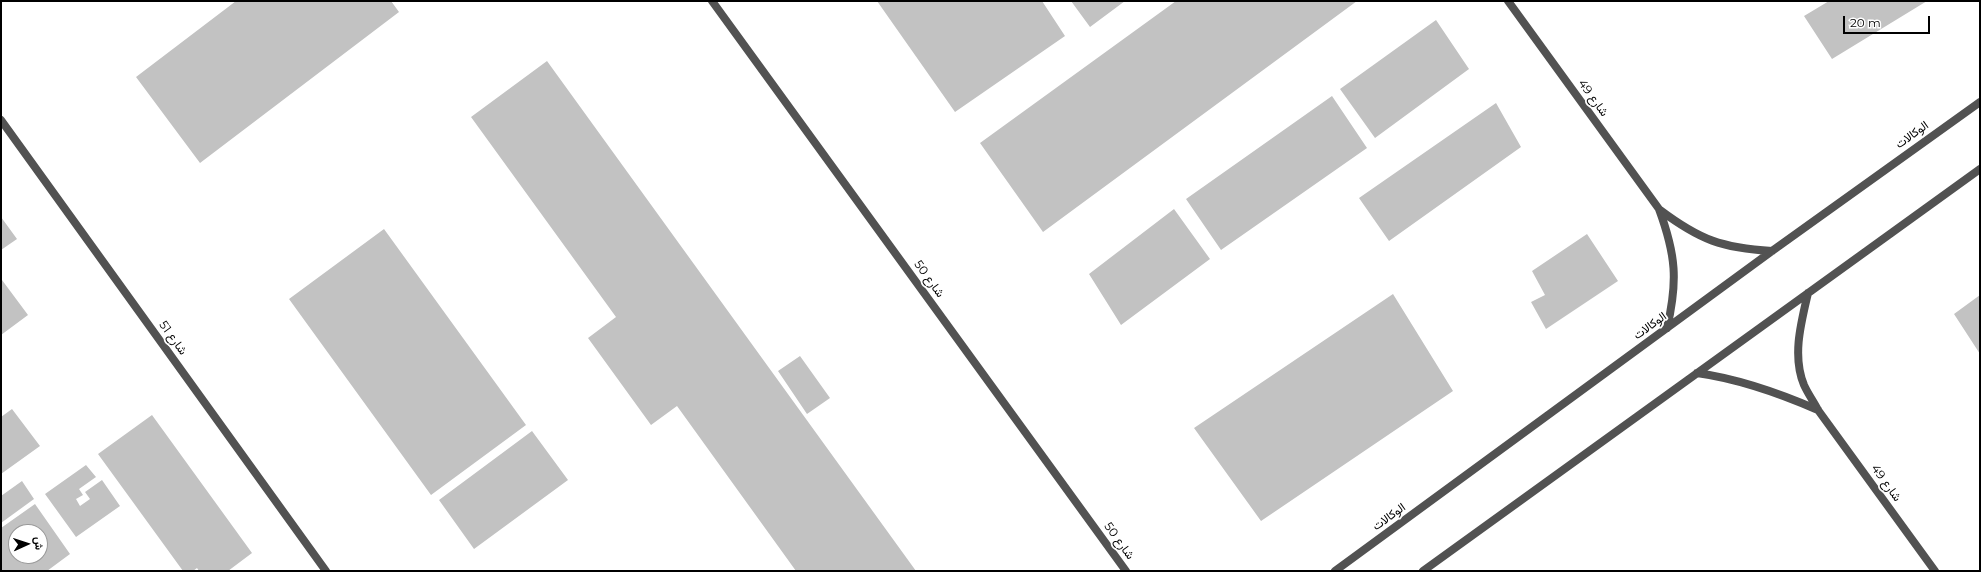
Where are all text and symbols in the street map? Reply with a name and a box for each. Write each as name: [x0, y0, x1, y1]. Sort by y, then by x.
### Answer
scale bar: [1845, 8, 1932, 34]
text: 20 m: [1850, 15, 1881, 30]
street label: شارع 49: [1575, 77, 1611, 119]
street label: الوكالات: [1893, 118, 1931, 152]
street label: شارع 50: [911, 258, 947, 300]
street label: الوكالات: [1631, 309, 1669, 343]
street label: شارع 51: [156, 318, 190, 358]
street label: شارع 49: [1868, 462, 1904, 504]
street label: الوكالات: [1370, 500, 1408, 534]
street label: شارع 50: [1101, 520, 1137, 562]
north arrow: [8, 524, 48, 564]
text: ش: [32, 536, 46, 550]

